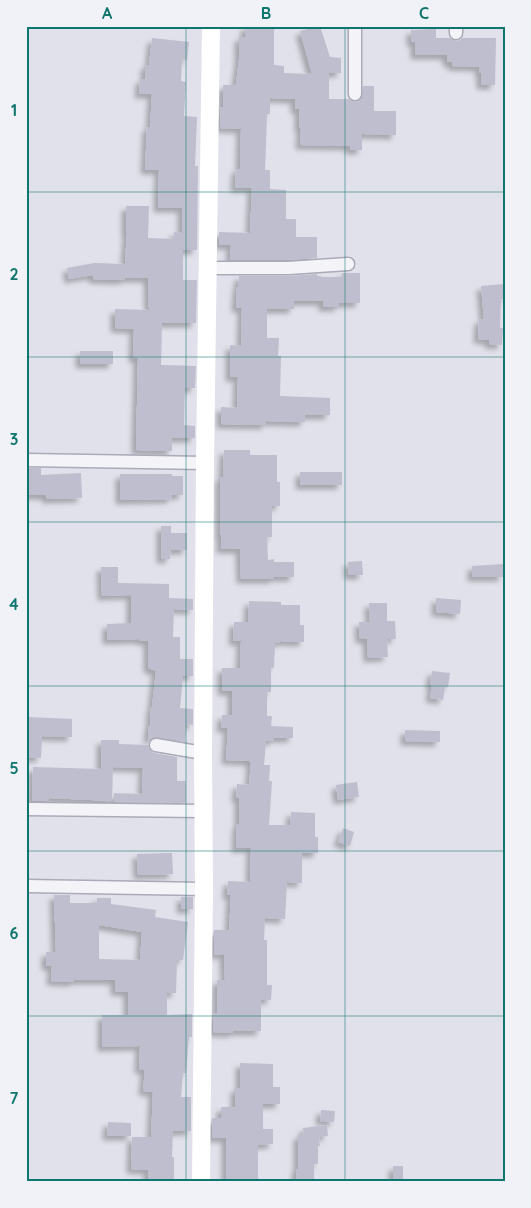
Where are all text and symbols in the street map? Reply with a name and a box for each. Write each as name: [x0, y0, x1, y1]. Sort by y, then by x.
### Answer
text: A: [102, 3, 113, 23]
text: B: [261, 3, 271, 23]
text: C: [419, 3, 429, 23]
text: 1: [11, 100, 17, 120]
text: 2: [9, 264, 19, 284]
text: 3: [10, 429, 18, 449]
text: 4: [9, 594, 19, 614]
text: 5: [9, 758, 19, 778]
text: 6: [10, 923, 19, 943]
text: 7: [10, 1088, 19, 1108]

